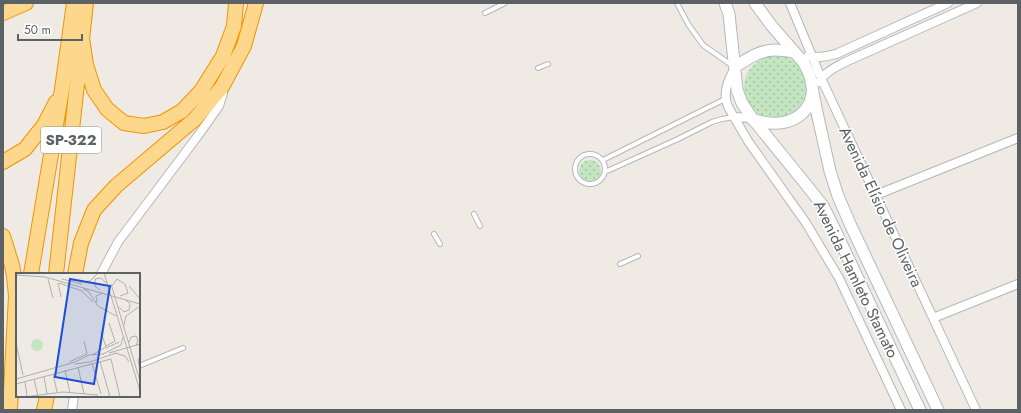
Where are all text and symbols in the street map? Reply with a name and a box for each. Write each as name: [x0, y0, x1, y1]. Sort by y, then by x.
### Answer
scale bar: [18, 16, 82, 42]
text: 50 m: [24, 21, 51, 39]
street label: Avenida Elísio de Oliveira: [834, 123, 928, 291]
road number: SP-322: [41, 127, 101, 153]
street label: Avenida Hamleto Stamato: [808, 196, 904, 362]
inset map: [16, 273, 140, 397]

